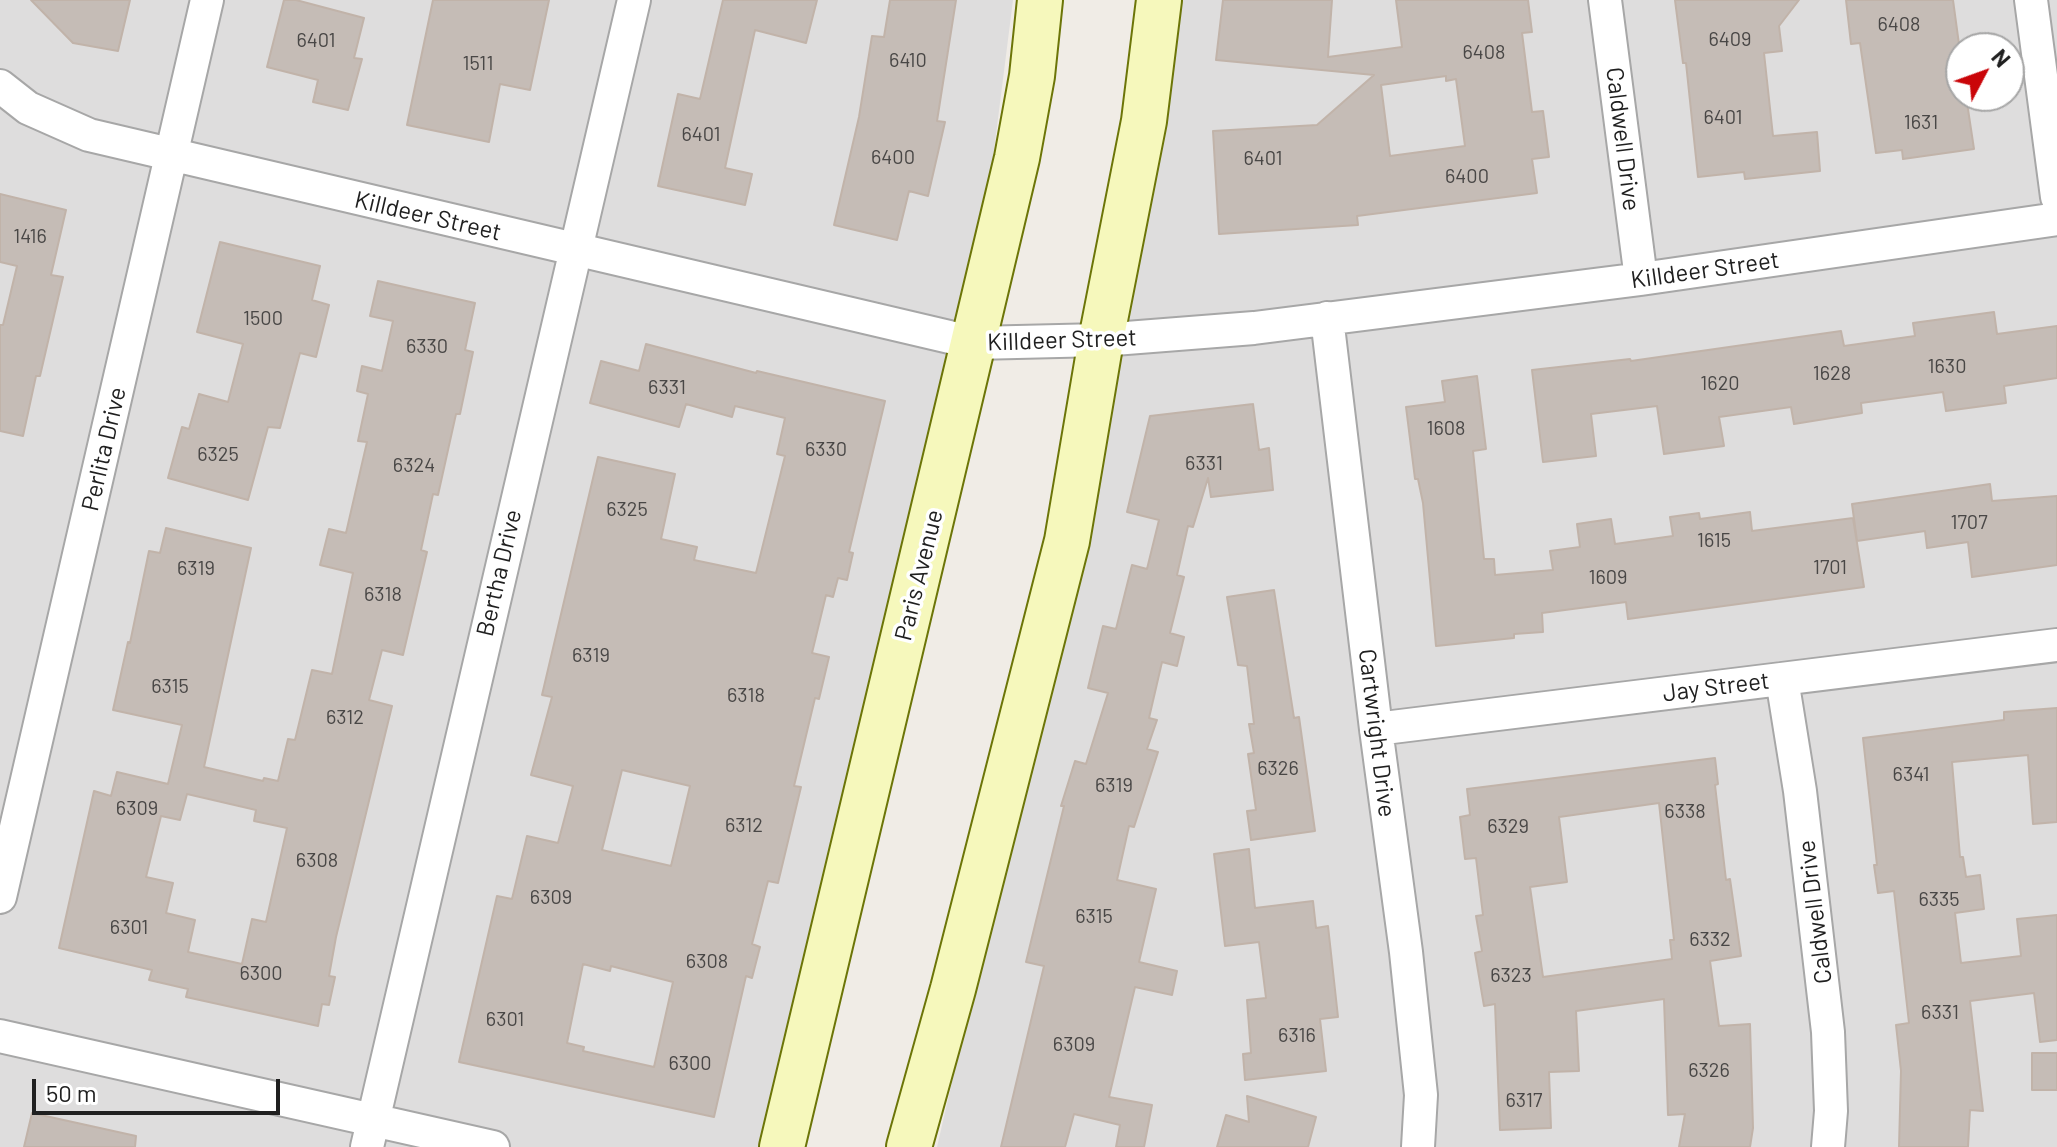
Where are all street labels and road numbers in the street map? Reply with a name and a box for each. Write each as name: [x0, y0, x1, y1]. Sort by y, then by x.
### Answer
street label: Caldwell Drive: [1600, 66, 1646, 212]
street label: Killdeer Street: [352, 185, 504, 247]
street label: Killdeer Street: [1629, 245, 1781, 295]
street label: Killdeer Street: [987, 323, 1137, 357]
street label: Perlita Drive: [76, 384, 132, 514]
street label: Bertha Drive: [470, 507, 528, 639]
street label: Paris Avenue: [889, 507, 949, 643]
street label: Cartwright Drive: [1352, 647, 1402, 819]
street label: Jay Street: [1661, 666, 1771, 708]
street label: Caldwell Drive: [1792, 839, 1838, 985]

